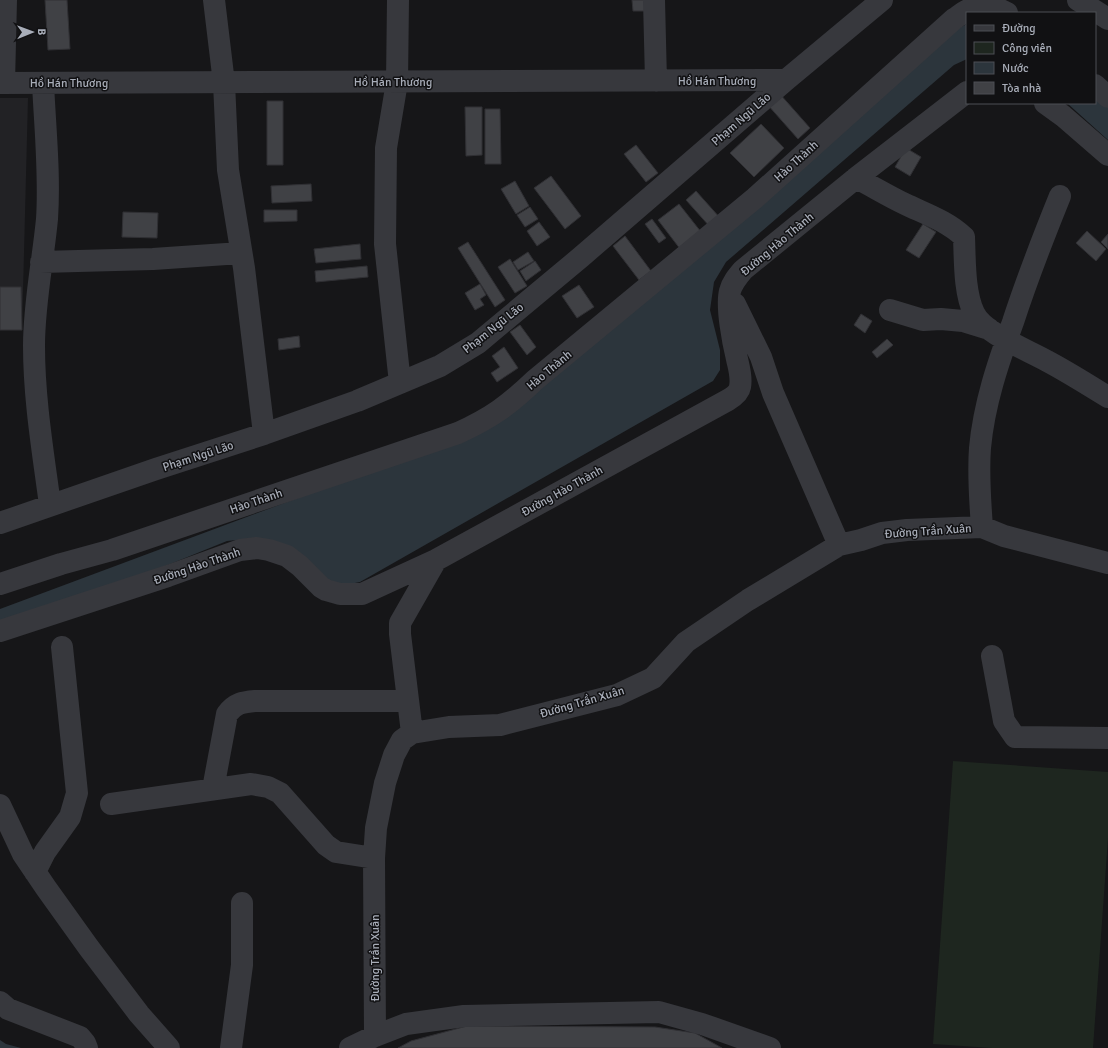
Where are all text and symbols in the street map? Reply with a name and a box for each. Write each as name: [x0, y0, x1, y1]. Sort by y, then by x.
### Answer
north arrow: [12, 12, 52, 52]
legend: [966, 12, 1096, 104]
text: Đường: [1002, 21, 1036, 36]
text: B: [35, 28, 48, 36]
text: Công viên: [1002, 41, 1052, 56]
text: Nước: [1002, 61, 1029, 76]
street label: Hồ Hán Thương: [678, 74, 756, 89]
street label: Hồ Hán Thương: [354, 75, 432, 90]
street label: Hồ Hán Thương: [30, 76, 108, 91]
text: Tòa nhà: [1002, 81, 1041, 96]
street label: Phạm Ngũ Lão: [709, 90, 774, 149]
street label: Hào Thành: [771, 138, 822, 185]
street label: Đường Hào Thành: [738, 209, 817, 279]
street label: Phạm Ngũ Lão: [460, 300, 527, 357]
street label: Hào Thành: [524, 347, 575, 394]
street label: Phạm Ngũ Lão: [161, 438, 236, 475]
street label: Đường Hào Thành: [519, 463, 606, 520]
street label: Hào Thành: [228, 485, 284, 517]
street label: Đường Trần Xuân: [884, 521, 972, 542]
street label: Đường Hào Thành: [152, 545, 243, 588]
street label: Đường Trần Xuân: [538, 683, 626, 722]
street label: Đường Trần Xuân: [368, 914, 383, 1002]

